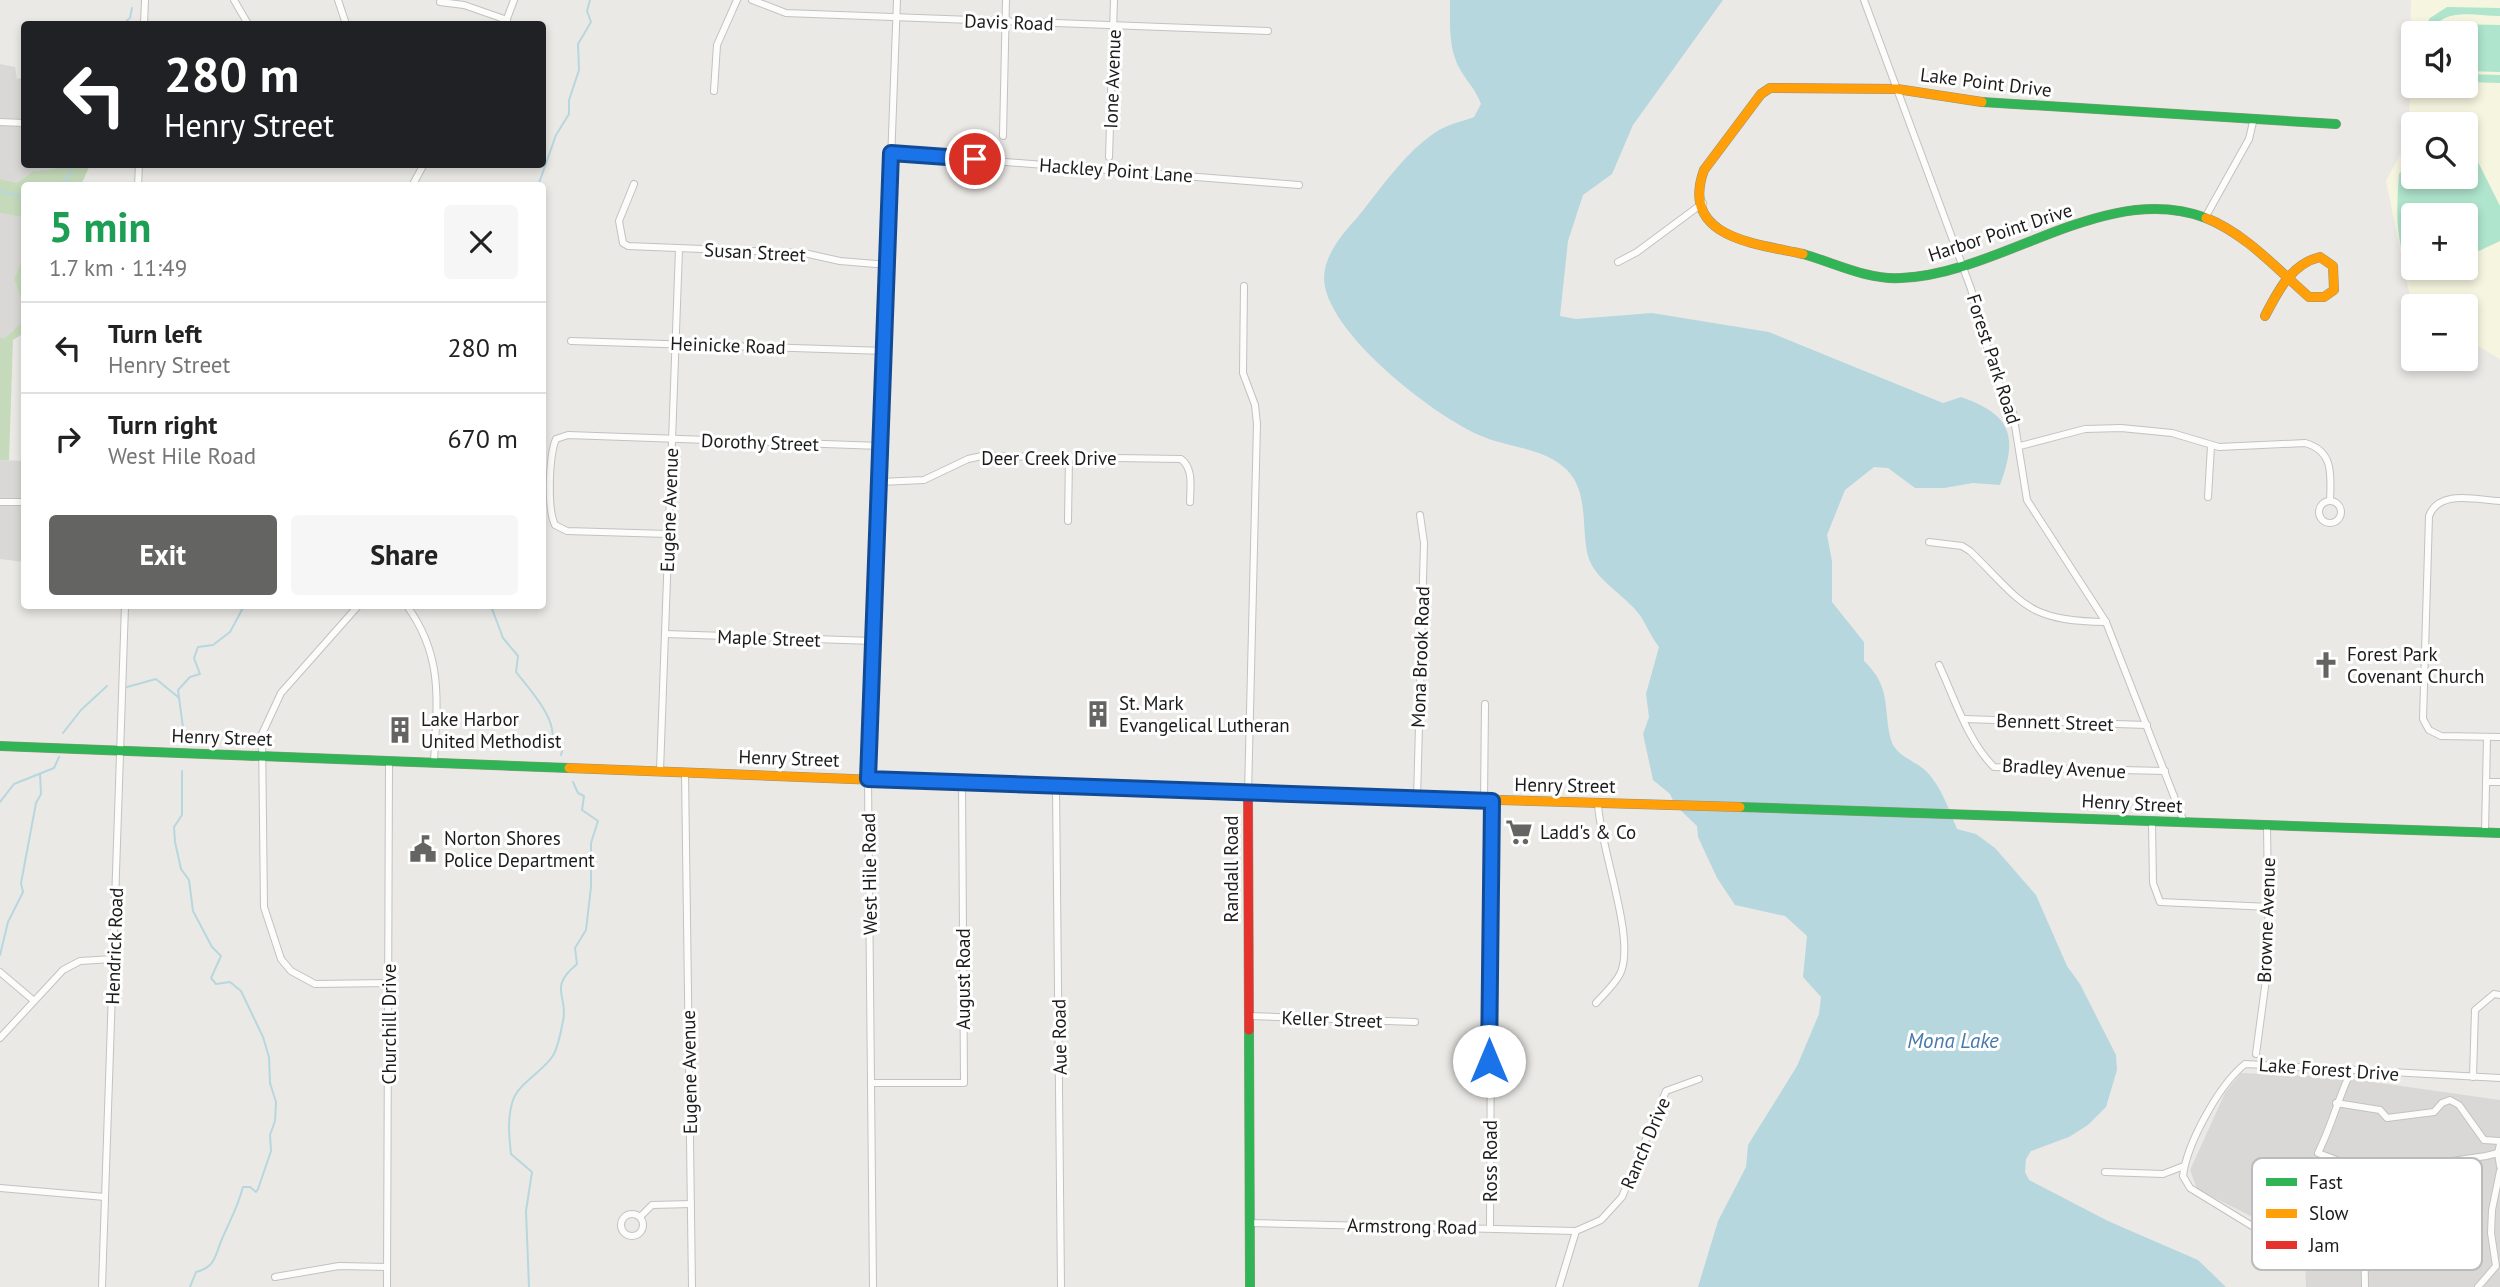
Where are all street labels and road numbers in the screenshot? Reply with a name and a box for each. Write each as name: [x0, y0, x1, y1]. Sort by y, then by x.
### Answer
street label: Davis Road: [964, 8, 1054, 36]
street label: Ione Avenue: [1098, 29, 1126, 129]
street label: Lake Point Drive: [1919, 62, 2053, 102]
street label: Hackley Point Lane: [1038, 153, 1194, 187]
street label: Harbor Point Drive: [1925, 197, 2075, 267]
street label: Susan Street: [704, 237, 807, 267]
street label: Forest Park Road: [1962, 291, 2026, 427]
street label: Heinicke Road: [670, 331, 786, 359]
street label: Dorothy Street: [701, 428, 820, 456]
street label: Deer Creek Drive: [981, 446, 1117, 470]
street label: Eugene Avenue: [655, 448, 683, 572]
street label: Mona Brook Road: [1406, 586, 1434, 728]
street label: Maple Street: [717, 624, 822, 652]
street label: Bennett Street: [1996, 708, 2115, 736]
street label: Henry Street: [171, 723, 273, 751]
street label: Henry Street: [738, 744, 840, 772]
street label: Bradley Avenue: [2001, 753, 2127, 783]
street label: Henry Street: [1514, 772, 1616, 798]
street label: Henry Street: [2081, 788, 2184, 818]
street label: West Hile Road: [856, 813, 882, 935]
street label: Randall Road: [1219, 816, 1243, 922]
street label: Browne Avenue: [2252, 857, 2280, 983]
street label: Hendrick Road: [100, 887, 128, 1005]
street label: August Road: [951, 928, 975, 1030]
street label: Churchill Drive: [377, 964, 401, 1084]
street label: Aue Road: [1046, 999, 1072, 1075]
street label: Keller Street: [1281, 1005, 1384, 1033]
street label: Eugene Avenue: [676, 1010, 702, 1134]
street label: Lake Forest Drive: [2258, 1052, 2400, 1086]
street label: Ranch Drive: [1615, 1093, 1675, 1193]
street label: Ross Road: [1478, 1120, 1502, 1202]
street label: Armstrong Road: [1347, 1213, 1477, 1239]

